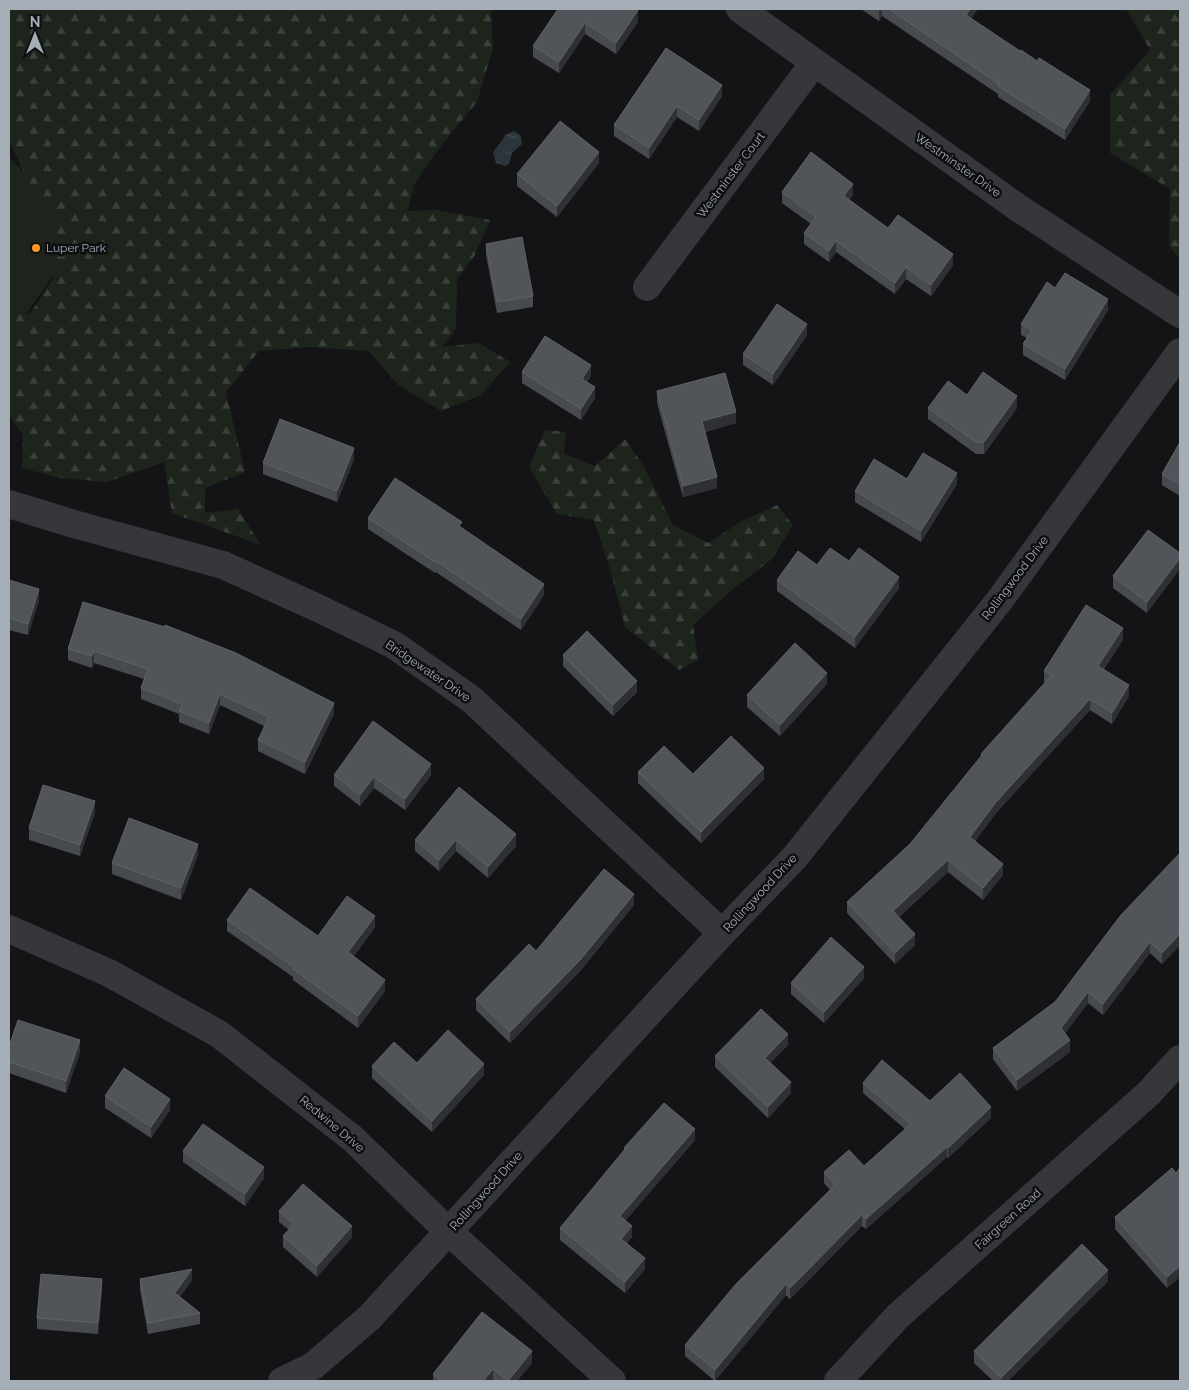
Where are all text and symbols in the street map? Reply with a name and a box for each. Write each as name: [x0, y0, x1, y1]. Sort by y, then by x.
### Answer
north arrow: [10, 10, 60, 60]
text: N: [30, 14, 40, 30]
street label: Westminster Court: [694, 129, 768, 221]
street label: Westminster Drive: [912, 130, 1004, 200]
place label: Luper Park: [46, 241, 107, 255]
marker: Luper Park: [30, 242, 42, 254]
street label: Rollingwood Drive: [979, 533, 1051, 623]
street label: Bridgewater Drive: [383, 637, 473, 705]
street label: Rollingwood Drive: [720, 851, 800, 935]
street label: Redwine Drive: [297, 1093, 367, 1155]
street label: Rollingwood Drive: [447, 1149, 525, 1233]
street label: Fairgreen Road: [972, 1186, 1044, 1252]

